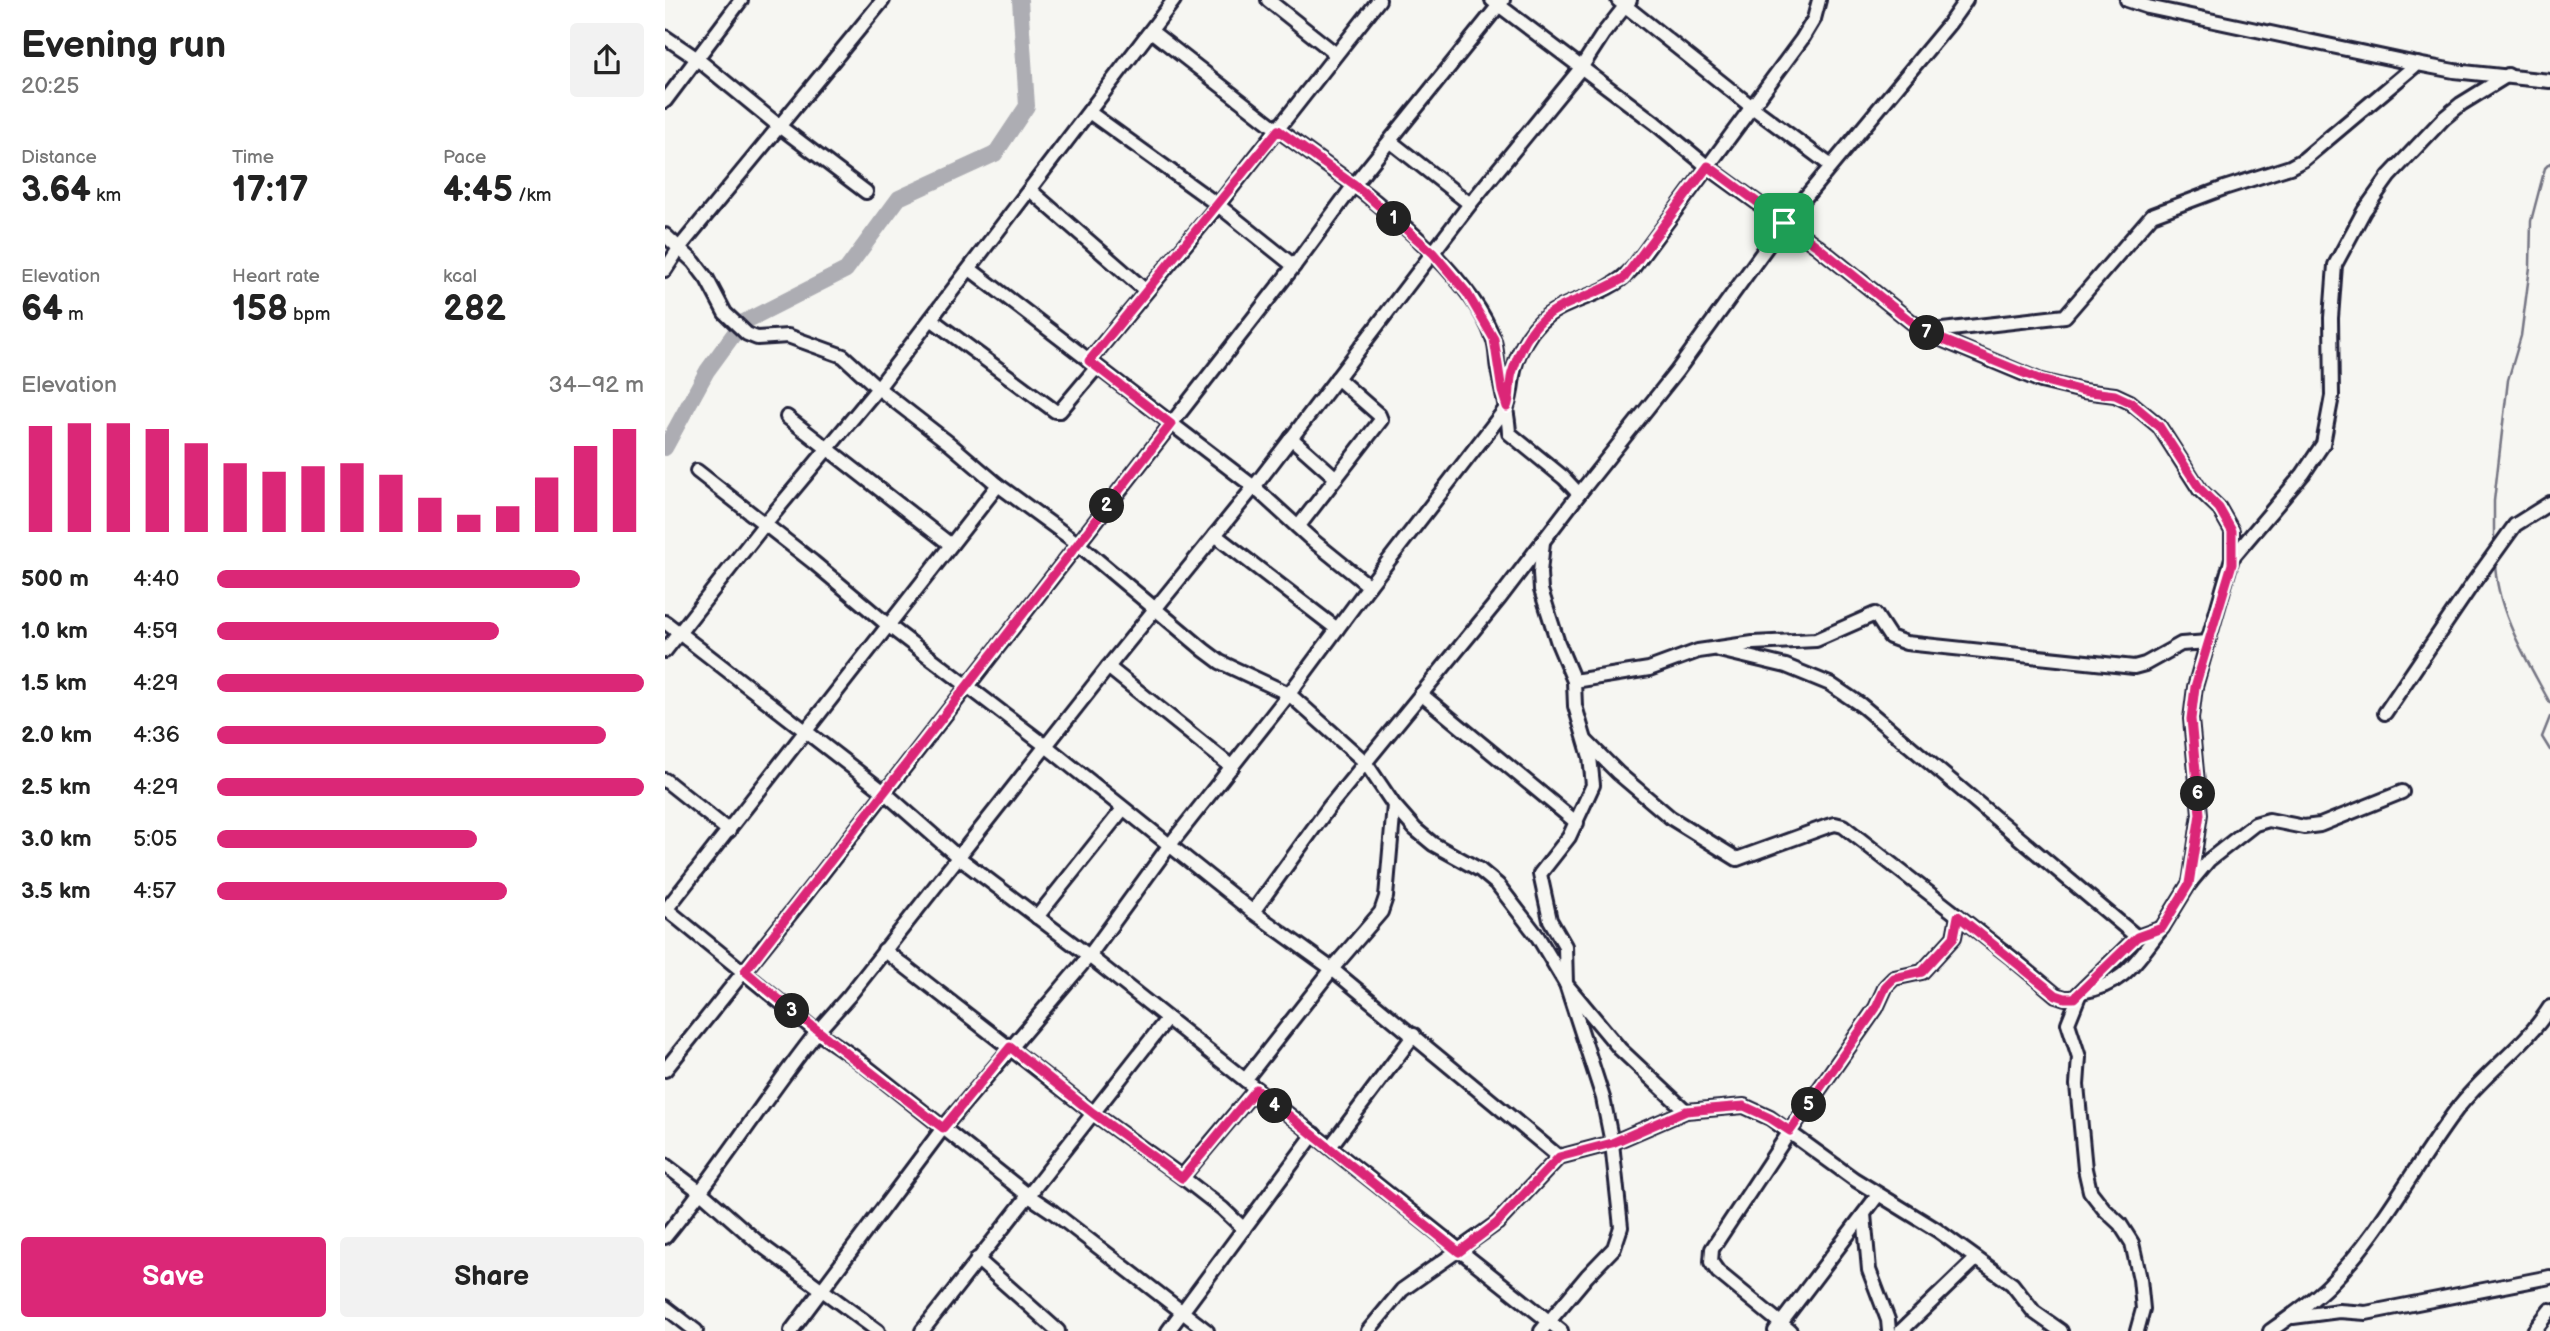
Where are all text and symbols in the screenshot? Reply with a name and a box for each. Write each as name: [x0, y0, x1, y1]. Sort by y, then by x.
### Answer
text: Evening run: [21, 23, 226, 68]
button: share: [570, 23, 644, 97]
text: 20:25: [21, 72, 80, 100]
text: Distance: [21, 146, 97, 169]
text: Time: [232, 146, 274, 169]
text: Pace: [443, 146, 486, 169]
text: 3.64: [21, 169, 91, 212]
text: 17:17: [232, 169, 309, 212]
text: 4:45: [443, 169, 513, 212]
text: km: [91, 184, 121, 207]
text: /km: [513, 184, 552, 207]
pin: [1754, 193, 1814, 253]
pin: 1: [1377, 202, 1411, 236]
icon: arrive: [1765, 204, 1803, 242]
text: 1: [1390, 207, 1398, 230]
text: Elevation: [21, 265, 100, 288]
text: Heart rate: [232, 265, 320, 288]
text: kcal: [443, 265, 477, 288]
text: 64: [21, 288, 63, 331]
text: 158: [232, 288, 288, 331]
text: 282: [443, 288, 506, 331]
text: m: [63, 303, 84, 326]
text: bpm: [288, 303, 331, 326]
pin: 7: [1909, 316, 1945, 350]
text: 7: [1921, 321, 1932, 344]
text: Elevation: [21, 371, 117, 399]
text: 34–92 m: [549, 371, 644, 399]
pin: 2: [1089, 489, 1125, 524]
text: 2: [1101, 494, 1112, 517]
text: 500 m: [21, 565, 89, 593]
text: 4:40: [133, 565, 179, 593]
text: 1.0 km: [21, 617, 88, 645]
text: 4:59: [133, 617, 178, 645]
text: 1.5 km: [21, 669, 87, 697]
text: 4:29: [133, 669, 179, 697]
text: 2.0 km: [21, 721, 92, 749]
text: 4:36: [133, 721, 180, 749]
text: 2.5 km: [21, 773, 91, 801]
text: 4:29: [133, 773, 179, 801]
pin: 6: [2181, 776, 2215, 812]
text: 6: [2192, 782, 2203, 805]
text: 3.0 km: [21, 825, 92, 853]
text: 5:05: [133, 825, 178, 853]
text: 3.5 km: [21, 877, 91, 905]
text: 4:57: [133, 877, 176, 905]
pin: 3: [775, 993, 809, 1028]
text: 3: [786, 999, 797, 1022]
pin: 4: [1257, 1088, 1293, 1124]
pin: 5: [1791, 1088, 1827, 1122]
text: 5: [1803, 1093, 1814, 1116]
text: 4: [1269, 1094, 1280, 1117]
button: Save: [21, 1237, 326, 1317]
button: Share: [340, 1237, 644, 1317]

